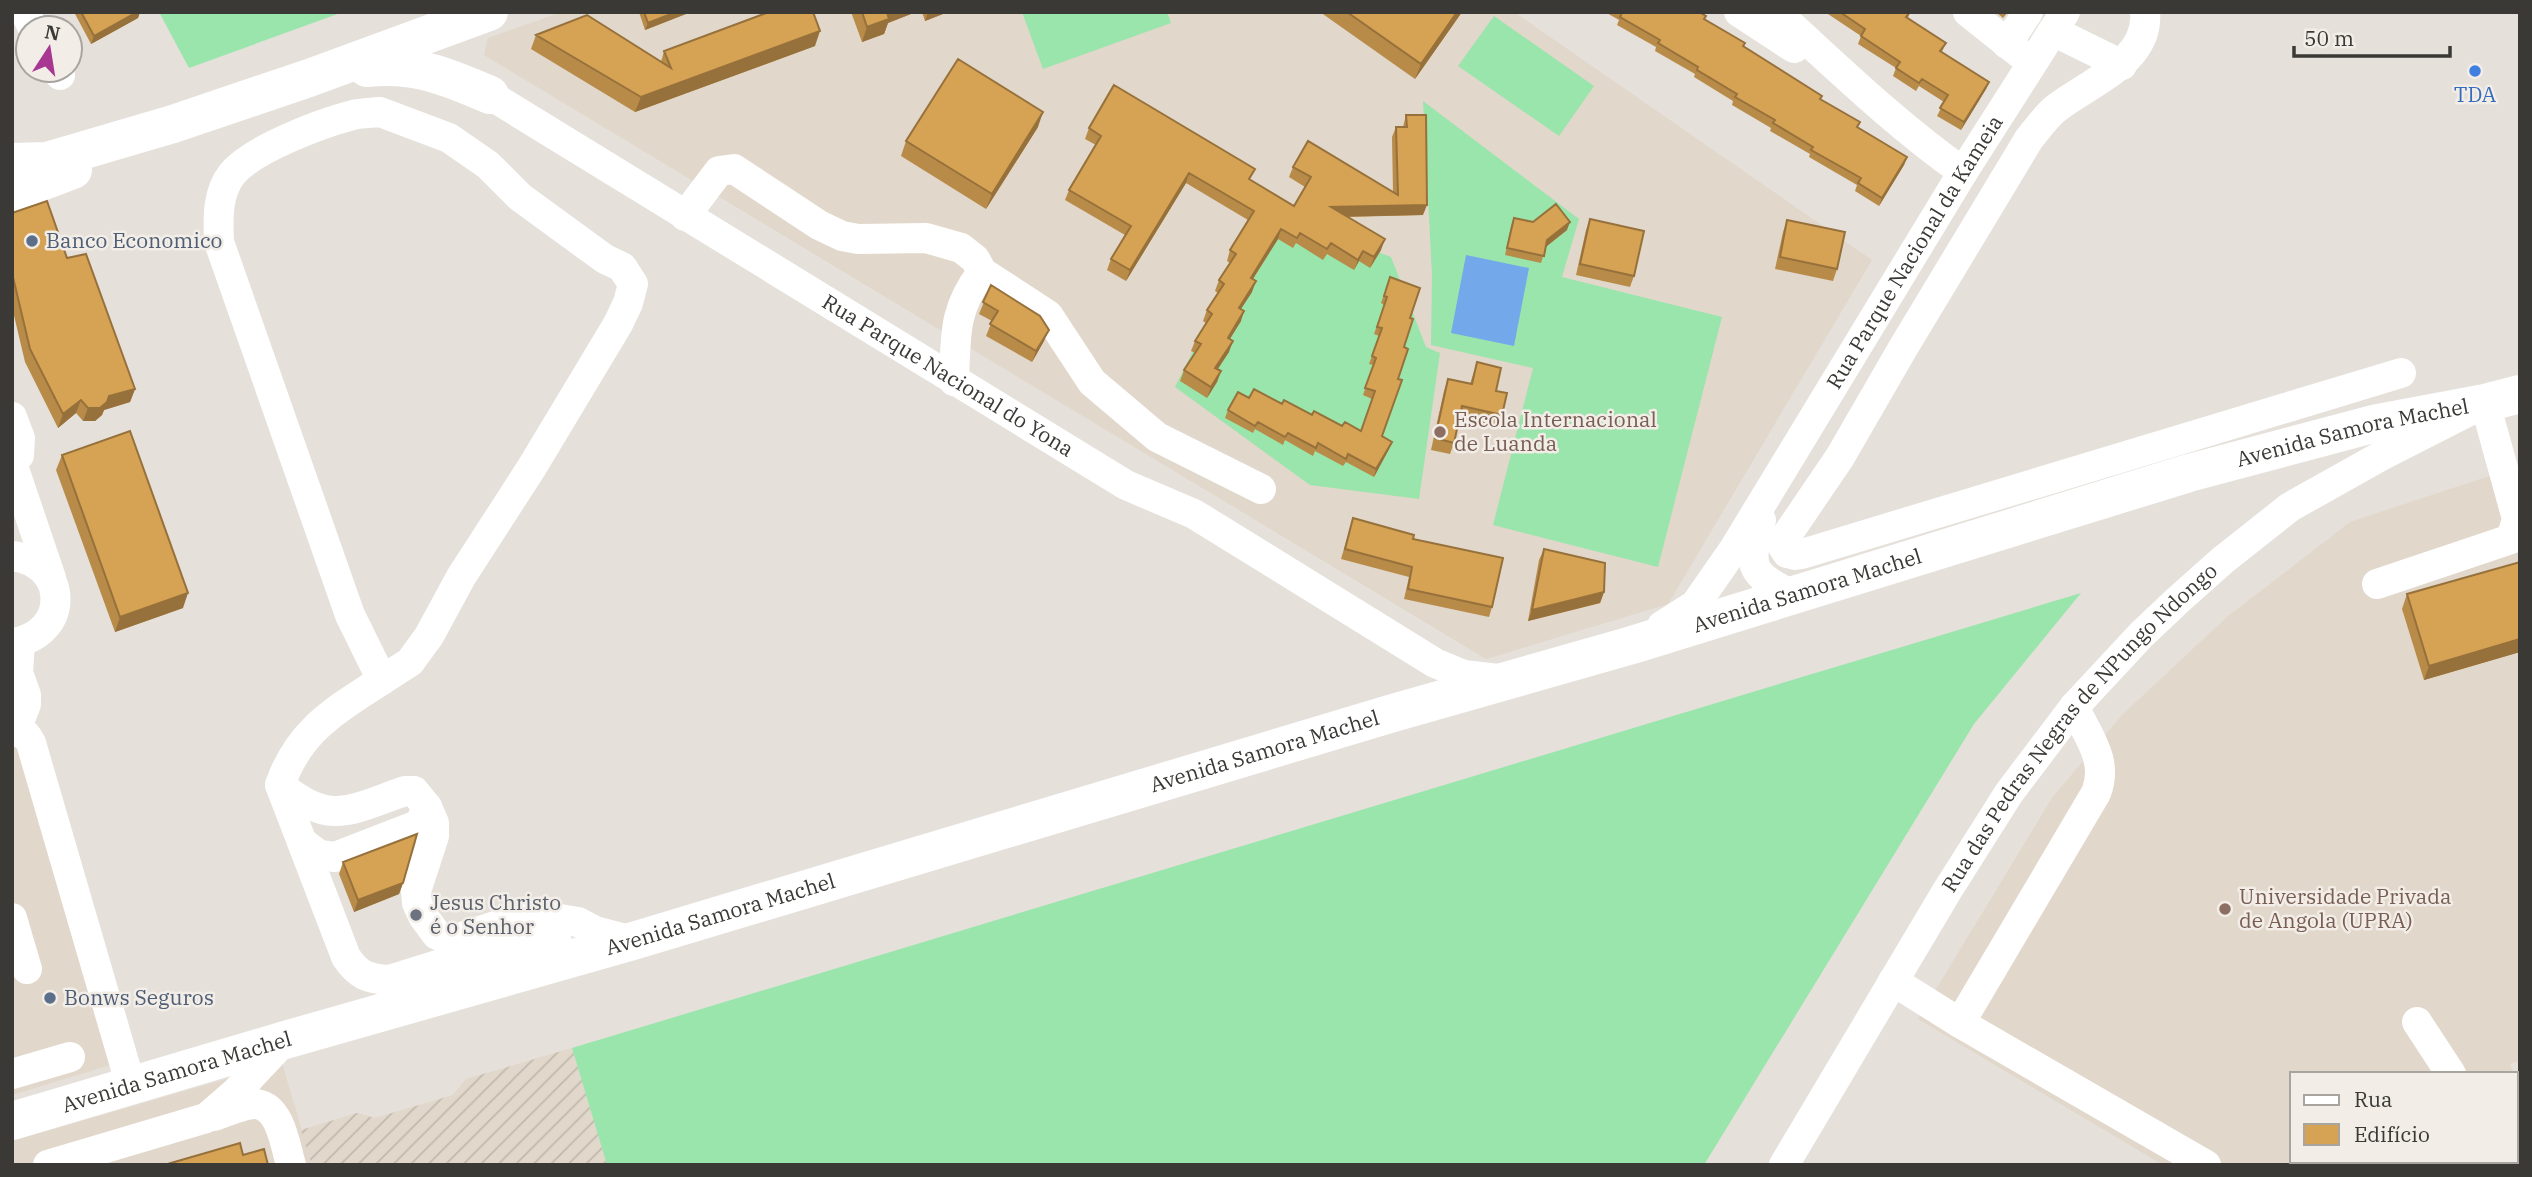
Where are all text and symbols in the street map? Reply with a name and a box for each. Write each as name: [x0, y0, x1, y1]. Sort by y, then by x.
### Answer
north arrow: [14, 14, 84, 84]
scale bar: [2294, 14, 2450, 58]
text: N: [43, 19, 62, 46]
text: 50 m: [2304, 24, 2354, 52]
marker: TDA: [2467, 63, 2483, 79]
place label: TDA: [2454, 80, 2497, 108]
street label: Rua Parque Nacional da Kameia: [1820, 109, 2009, 394]
place label: Banco Economico: [46, 226, 222, 254]
marker: Banco Economico: [24, 233, 40, 249]
street label: Rua Parque Nacional do Yona: [817, 287, 1079, 463]
street label: Avenida Samora Machel: [2233, 391, 2471, 473]
place label: Escola Internacional de Luanda: [1454, 405, 1657, 457]
marker: Escola Internacional de Luanda: [1432, 424, 1448, 440]
street label: Avenida Samora Machel: [1689, 541, 1925, 638]
street label: Rua das Pedras Negras de NPungo Ndongo: [1935, 557, 2223, 897]
street label: Avenida Samora Machel: [1146, 703, 1382, 798]
street label: Avenida Samora Machel: [602, 866, 838, 961]
place label: Universidade Privada de Angola (UPRA): [2239, 882, 2452, 934]
place label: Jesus Christo é o Senhor: [430, 888, 561, 940]
marker: Universidade Privada de Angola (UPRA): [2217, 901, 2233, 917]
marker: Jesus Christo é o Senhor: [408, 907, 424, 923]
place label: Bonws Seguros: [64, 983, 214, 1011]
marker: Bonws Seguros: [42, 990, 58, 1006]
street label: Avenida Samora Machel: [59, 1024, 295, 1118]
legend: [2290, 1072, 2518, 1163]
text: Rua: [2354, 1085, 2392, 1113]
text: Edifício: [2354, 1120, 2430, 1148]

